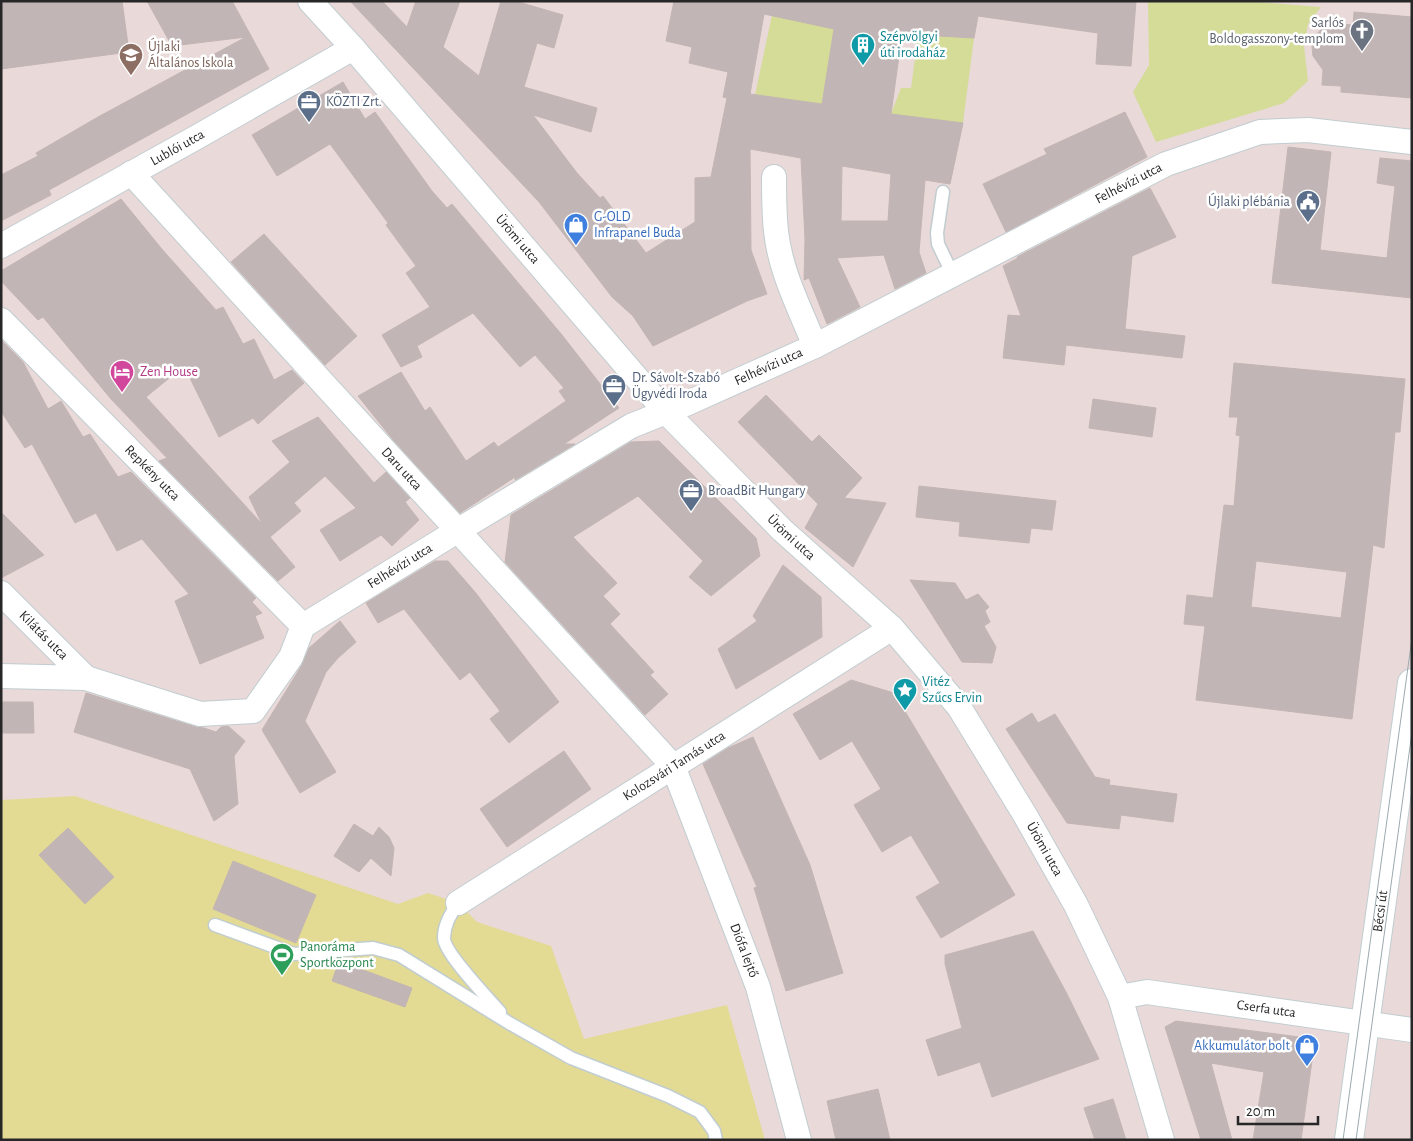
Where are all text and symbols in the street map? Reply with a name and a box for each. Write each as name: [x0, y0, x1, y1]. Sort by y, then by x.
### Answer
place label: Sarlós Boldogasszony-templom: [1209, 16, 1344, 46]
church icon: Sarlós Boldogasszony-templom: [1349, 18, 1375, 52]
place label: Szépvölgyi úti irodaház: [880, 30, 946, 60]
building icon: Szépvölgyi úti irodaház: [850, 32, 876, 66]
place label: Újlaki Általános Iskola: [148, 37, 234, 70]
school or university icon: Újlaki Általános Iskola: [118, 42, 144, 76]
office icon: KÖZTI Zrt.: [296, 89, 322, 123]
place label: KÖZTI Zrt.: [326, 92, 382, 109]
street label: Lublói utca: [148, 127, 207, 168]
street label: Felhévízi utca: [1093, 160, 1165, 206]
public building icon: Újlaki plébánia: [1295, 189, 1321, 223]
place label: Újlaki plébánia: [1208, 192, 1291, 209]
street label: Ürömi utca: [493, 210, 543, 267]
place label: G-OLD Infrapanel Buda: [594, 210, 682, 240]
shop icon: G-OLD Infrapanel Buda: [563, 212, 589, 246]
street label: Felhévízi utca: [732, 345, 805, 388]
hotel icon: Zen House: [109, 359, 135, 393]
place label: Zen House: [140, 365, 198, 379]
place label: Dr. Sávolt-Szabó Ügyvédi Iroda: [632, 371, 720, 401]
office icon: Dr. Sávolt-Szabó Ügyvédi Iroda: [601, 373, 627, 407]
street label: Repkény utca: [122, 443, 183, 504]
street label: Daru utca: [379, 445, 425, 493]
office icon: BroadBit Hungary: [678, 478, 704, 512]
place label: BroadBit Hungary: [708, 484, 805, 498]
street label: Ürömi utca: [764, 510, 818, 563]
street label: Felhévízi utca: [365, 541, 435, 591]
street label: Kilátás utca: [16, 608, 71, 663]
place label: Vitéz Szűcs Ervin: [922, 675, 982, 705]
place icon: Vitéz Szűcs Ervin: [892, 677, 918, 711]
street label: Kolozsvári Tamás utca: [621, 728, 728, 804]
street label: Ürömi utca: [1024, 818, 1065, 879]
street label: Bécsi út: [1371, 889, 1390, 933]
street label: Diófa lejtő: [727, 921, 761, 980]
place label: Panoráma Sportközpont: [300, 940, 374, 970]
sports icon: Panoráma Sportközpont: [269, 942, 295, 976]
street label: Cserfa utca: [1236, 998, 1297, 1020]
shop icon: Akkumulátor bolt: [1294, 1033, 1320, 1067]
place label: Akkumulátor bolt: [1194, 1039, 1291, 1053]
scale bar: [1238, 1094, 1318, 1126]
text: 20 m: [1246, 1104, 1275, 1119]

